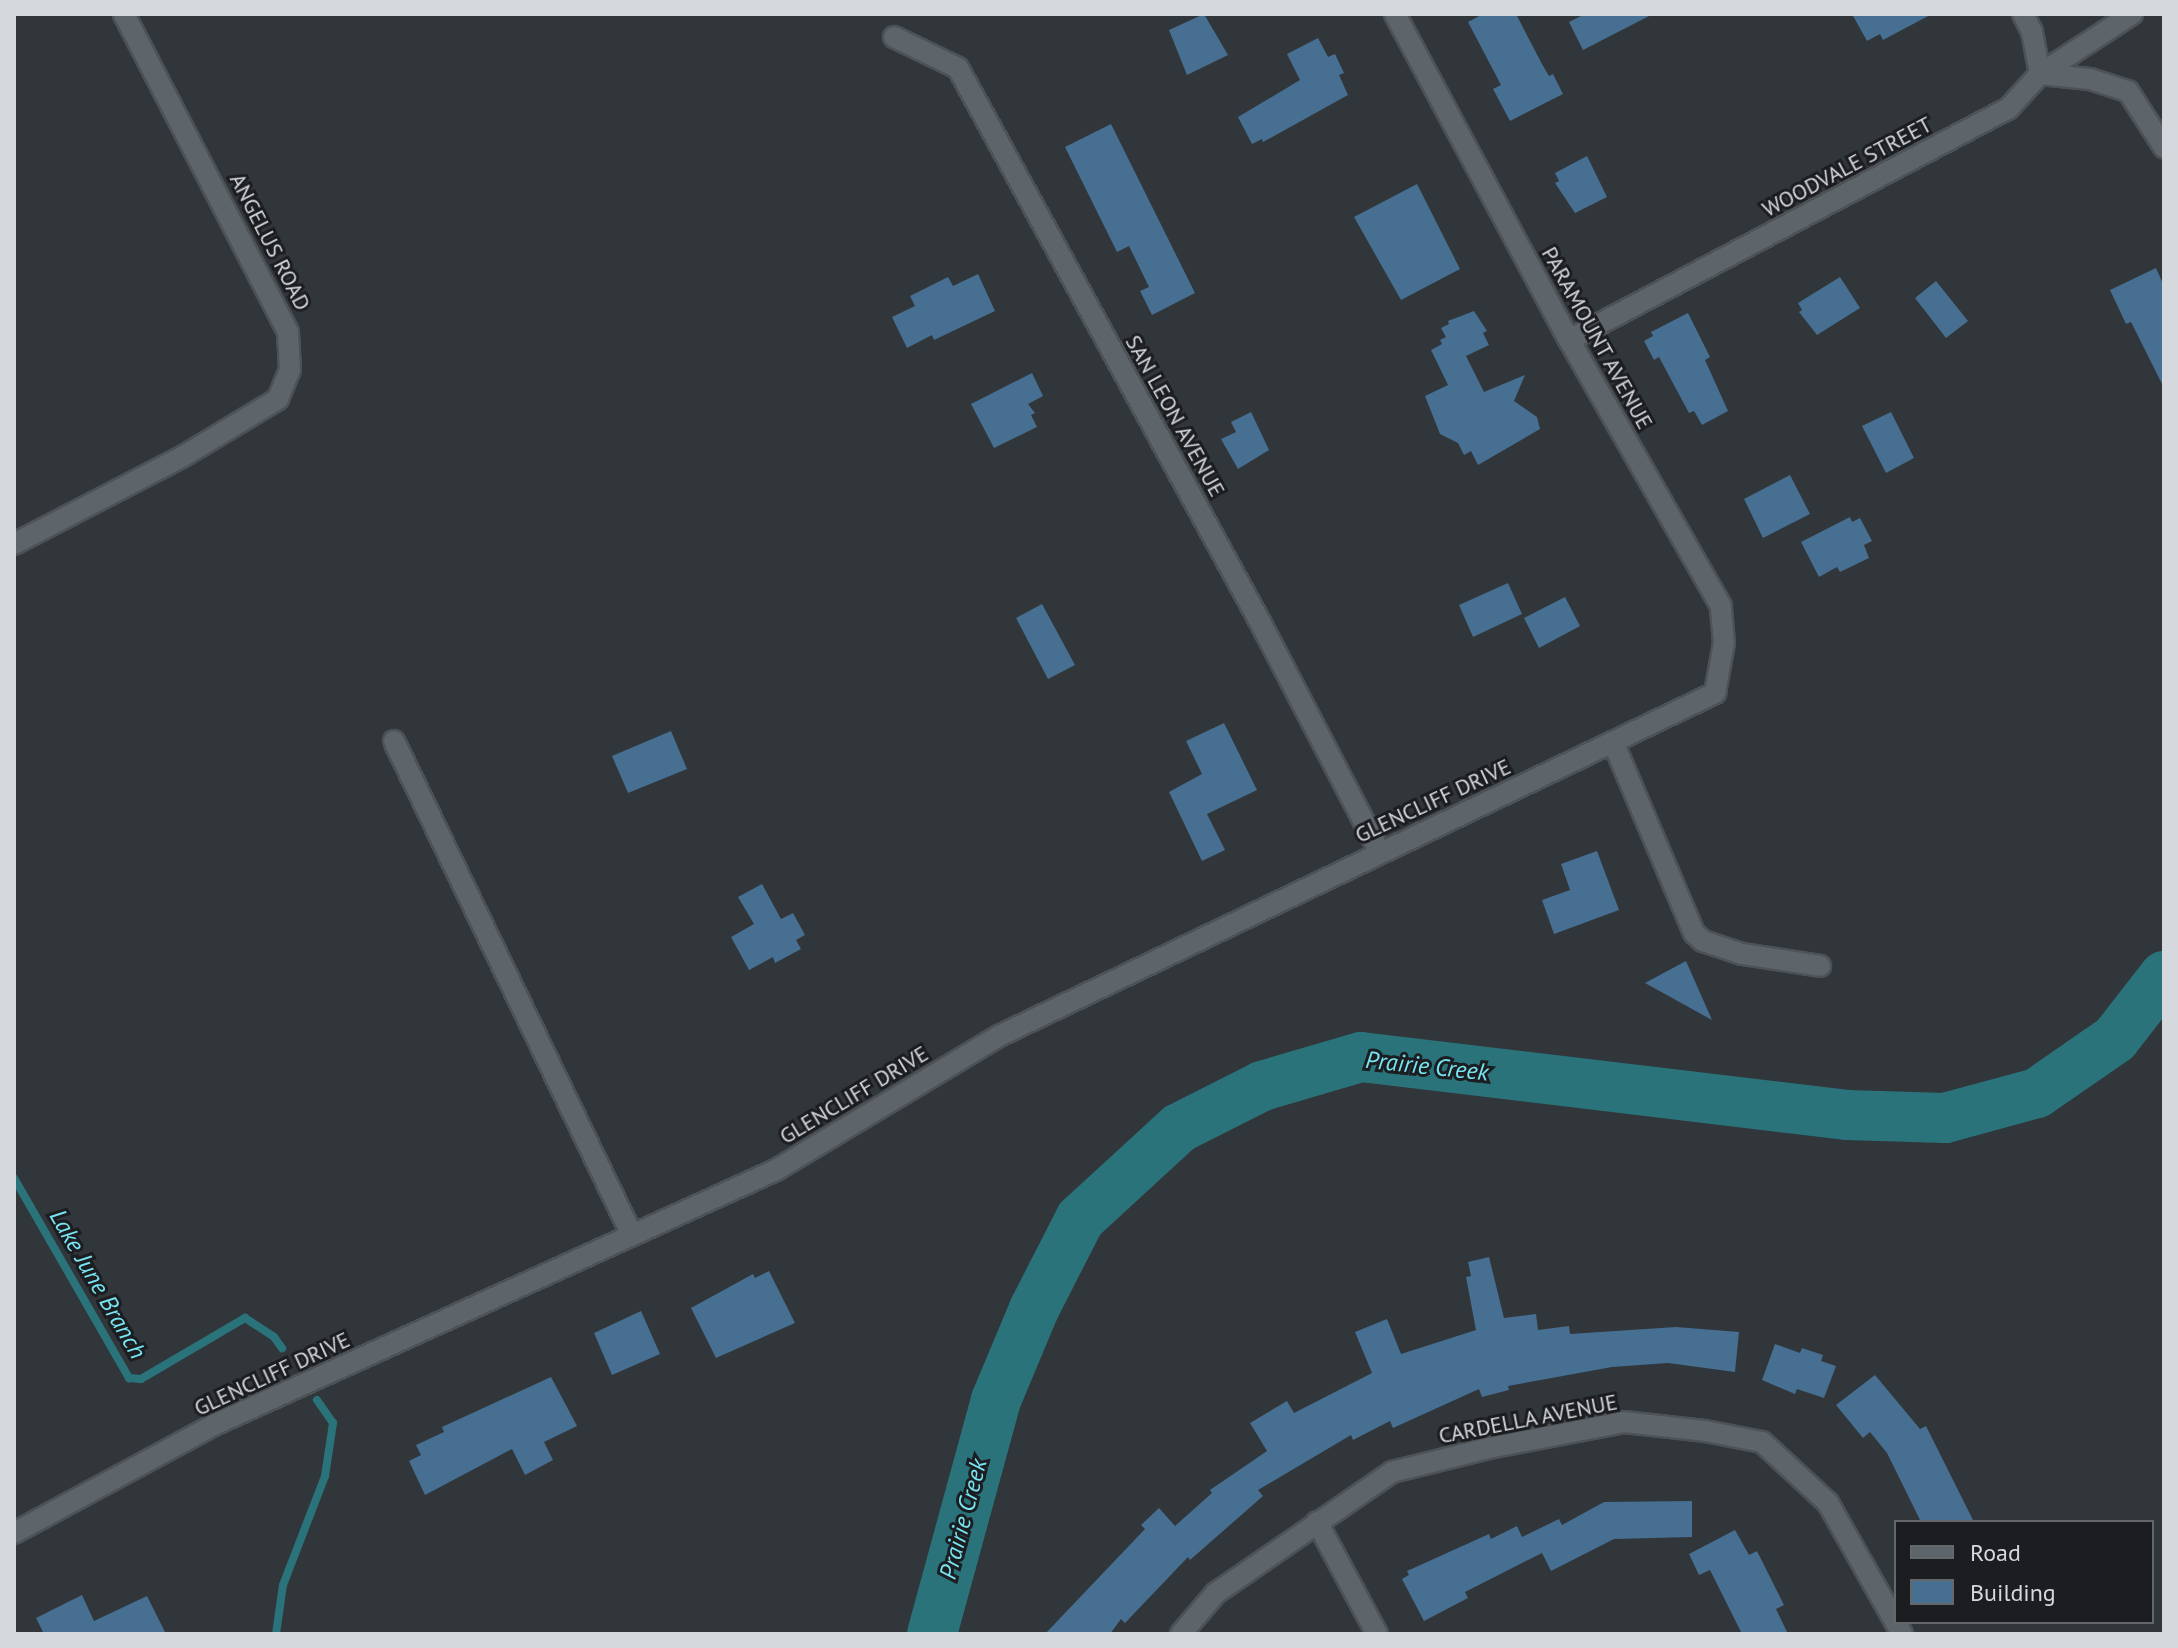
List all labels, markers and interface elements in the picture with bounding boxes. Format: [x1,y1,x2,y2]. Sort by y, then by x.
street label: WOODVALE STREET [1758,111,1936,223]
street label: ANGELUS ROAD [224,169,316,315]
street label: PARAMOUNT AVENUE [1536,242,1658,434]
street label: SAN LEON AVENUE [1120,330,1230,502]
street label: GLENCLIFF DRIVE [1351,753,1515,849]
street label: GLENCLIFF DRIVE [775,1040,933,1150]
water label: Prairie Creek [1364,1045,1490,1087]
water label: Lake June Branch [44,1204,152,1364]
street label: GLENCLIFF DRIVE [190,1326,354,1422]
street label: CARDELLA AVENUE [1436,1389,1620,1449]
water label: Prairie Creek [933,1456,993,1582]
legend [1894,1520,2154,1624]
text: Road [1970,1537,2021,1568]
text: Building [1970,1577,2056,1608]

